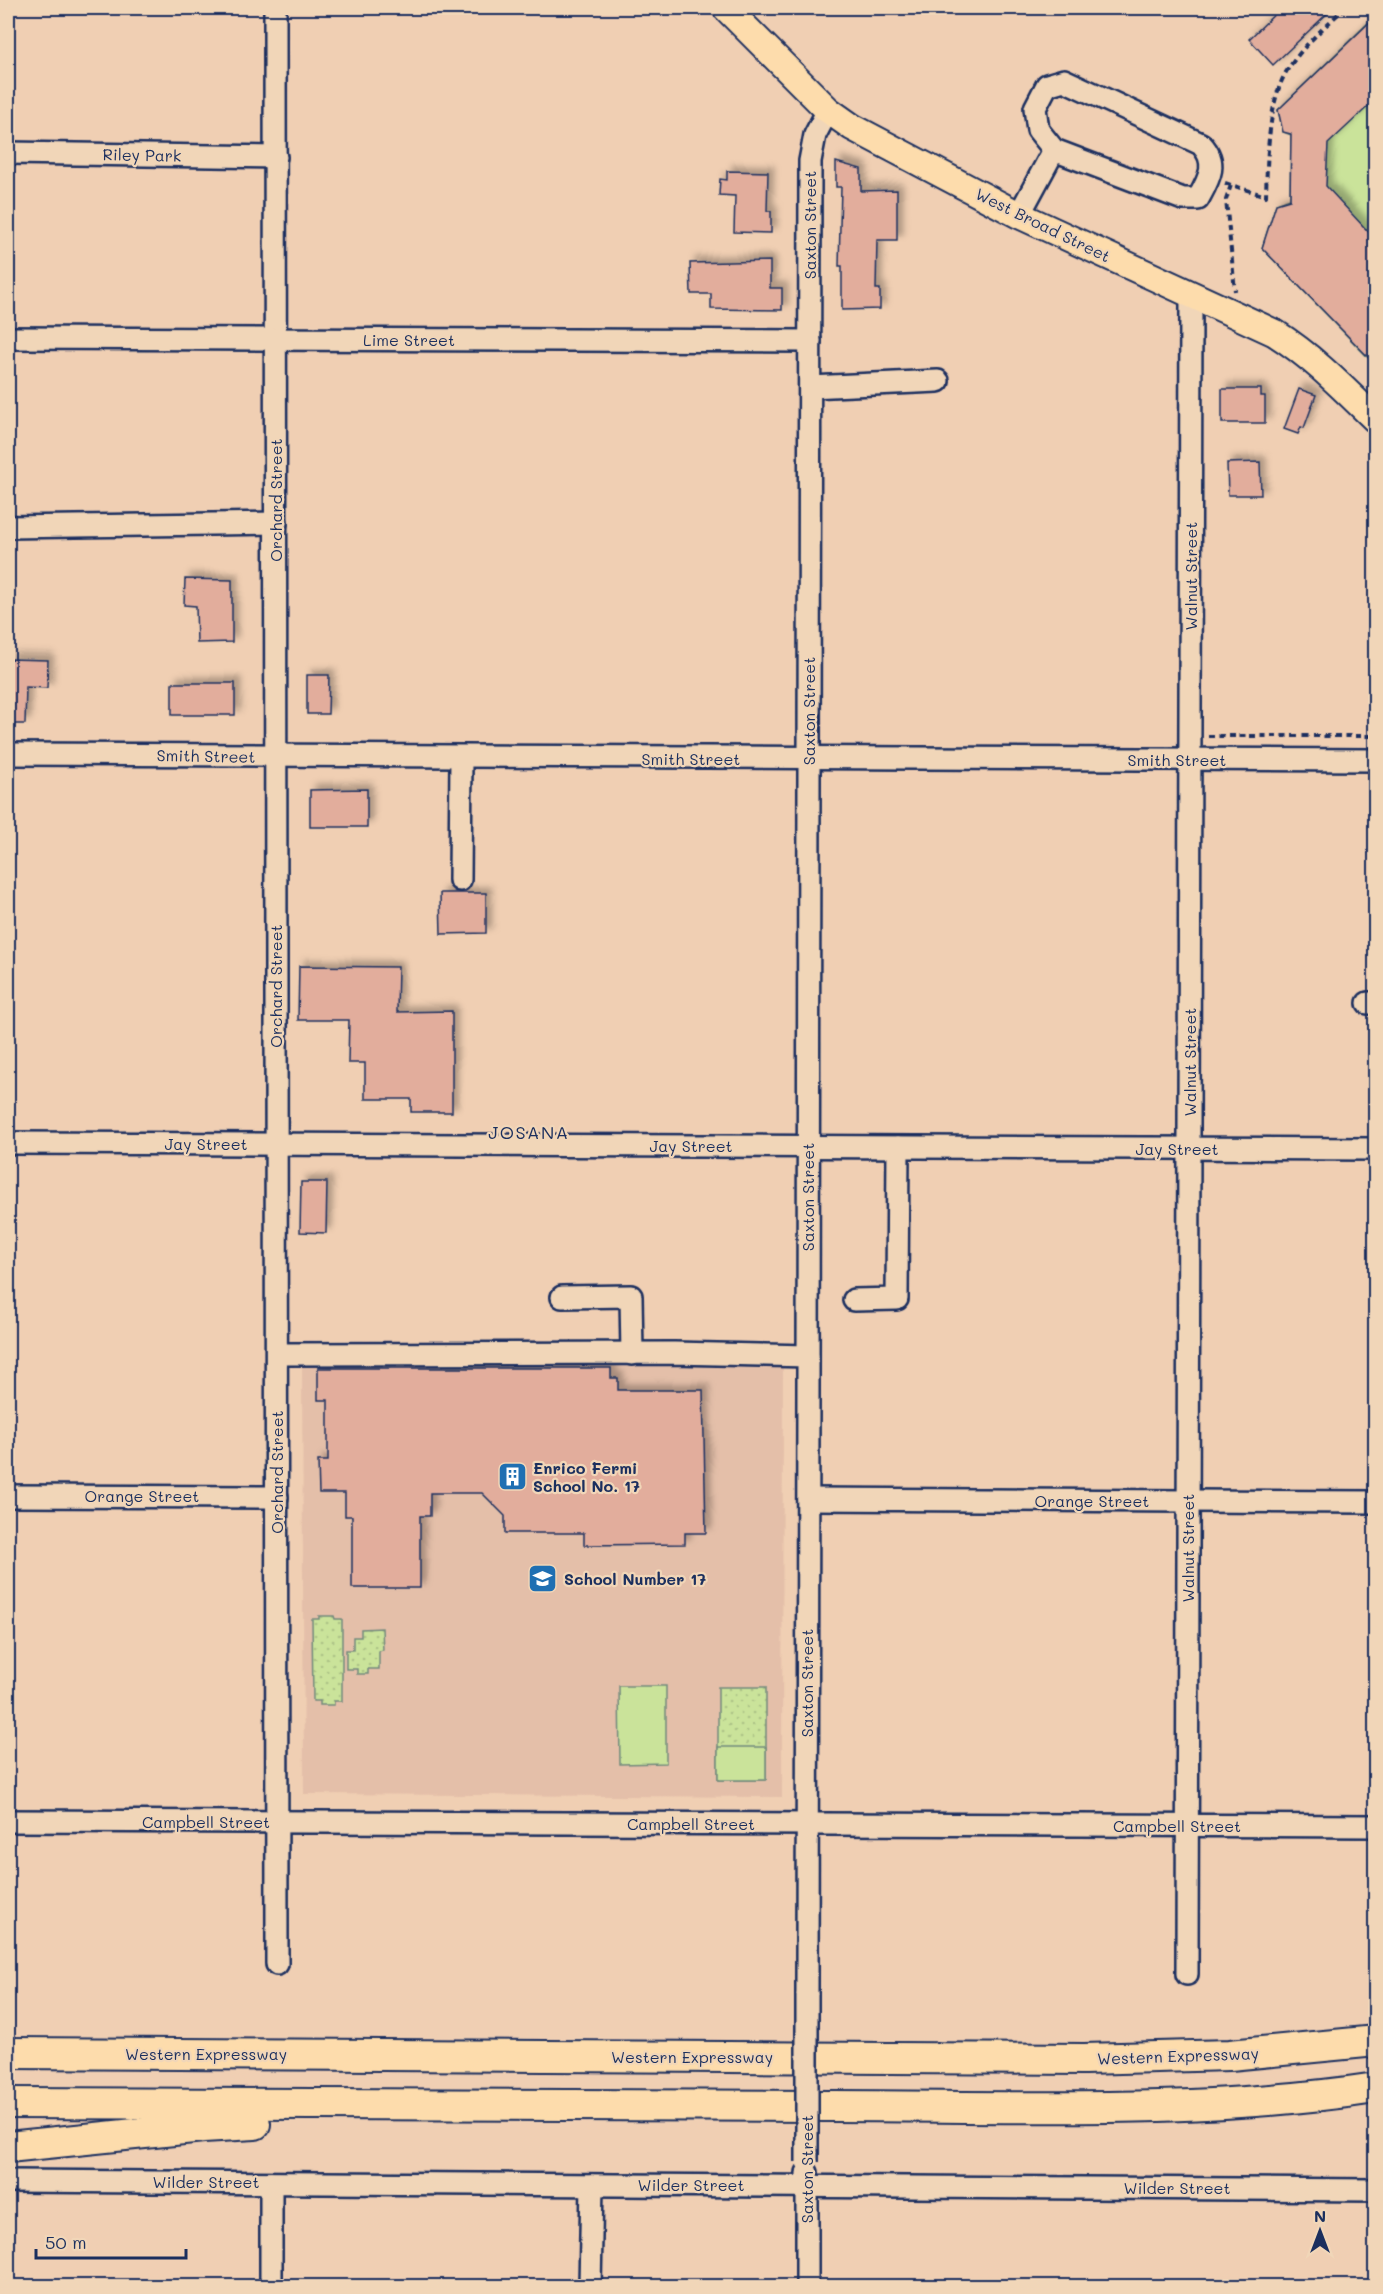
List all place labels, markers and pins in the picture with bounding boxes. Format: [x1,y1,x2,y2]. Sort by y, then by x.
place label: Enrico Fermi School No. 17 [533,1457,640,1496]
building icon: Enrico Fermi School No. 17 [496,1461,528,1493]
school or university icon: School Number 17 [527,1563,559,1595]
place label: School Number 17 [564,1568,706,1589]

